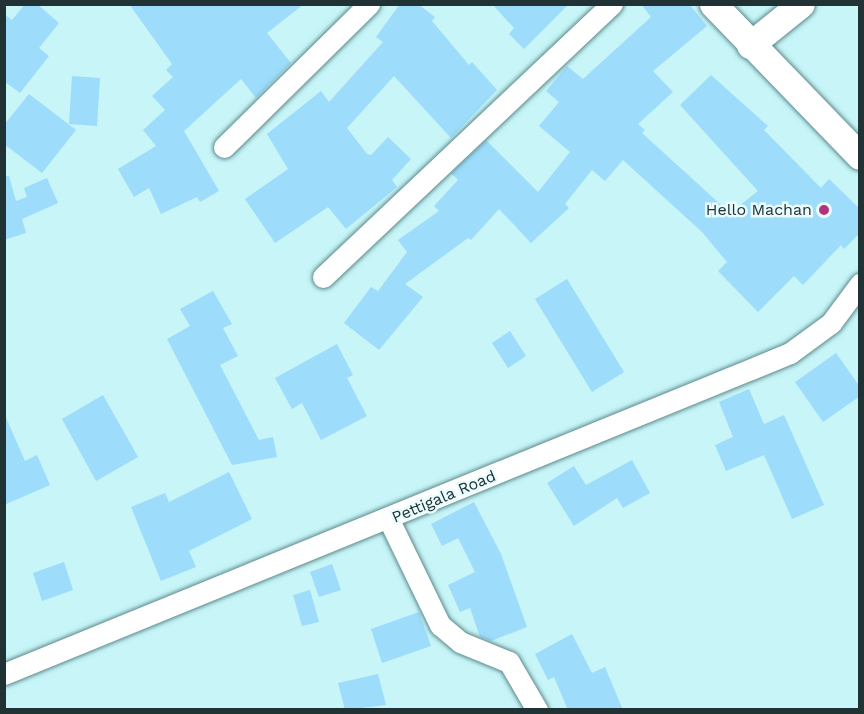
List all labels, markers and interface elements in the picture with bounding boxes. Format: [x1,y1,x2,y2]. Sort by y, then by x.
place label: Hello Machan [706,200,812,220]
marker: Hello Machan [817,203,831,217]
street label: Pettigala Road [389,466,499,528]

